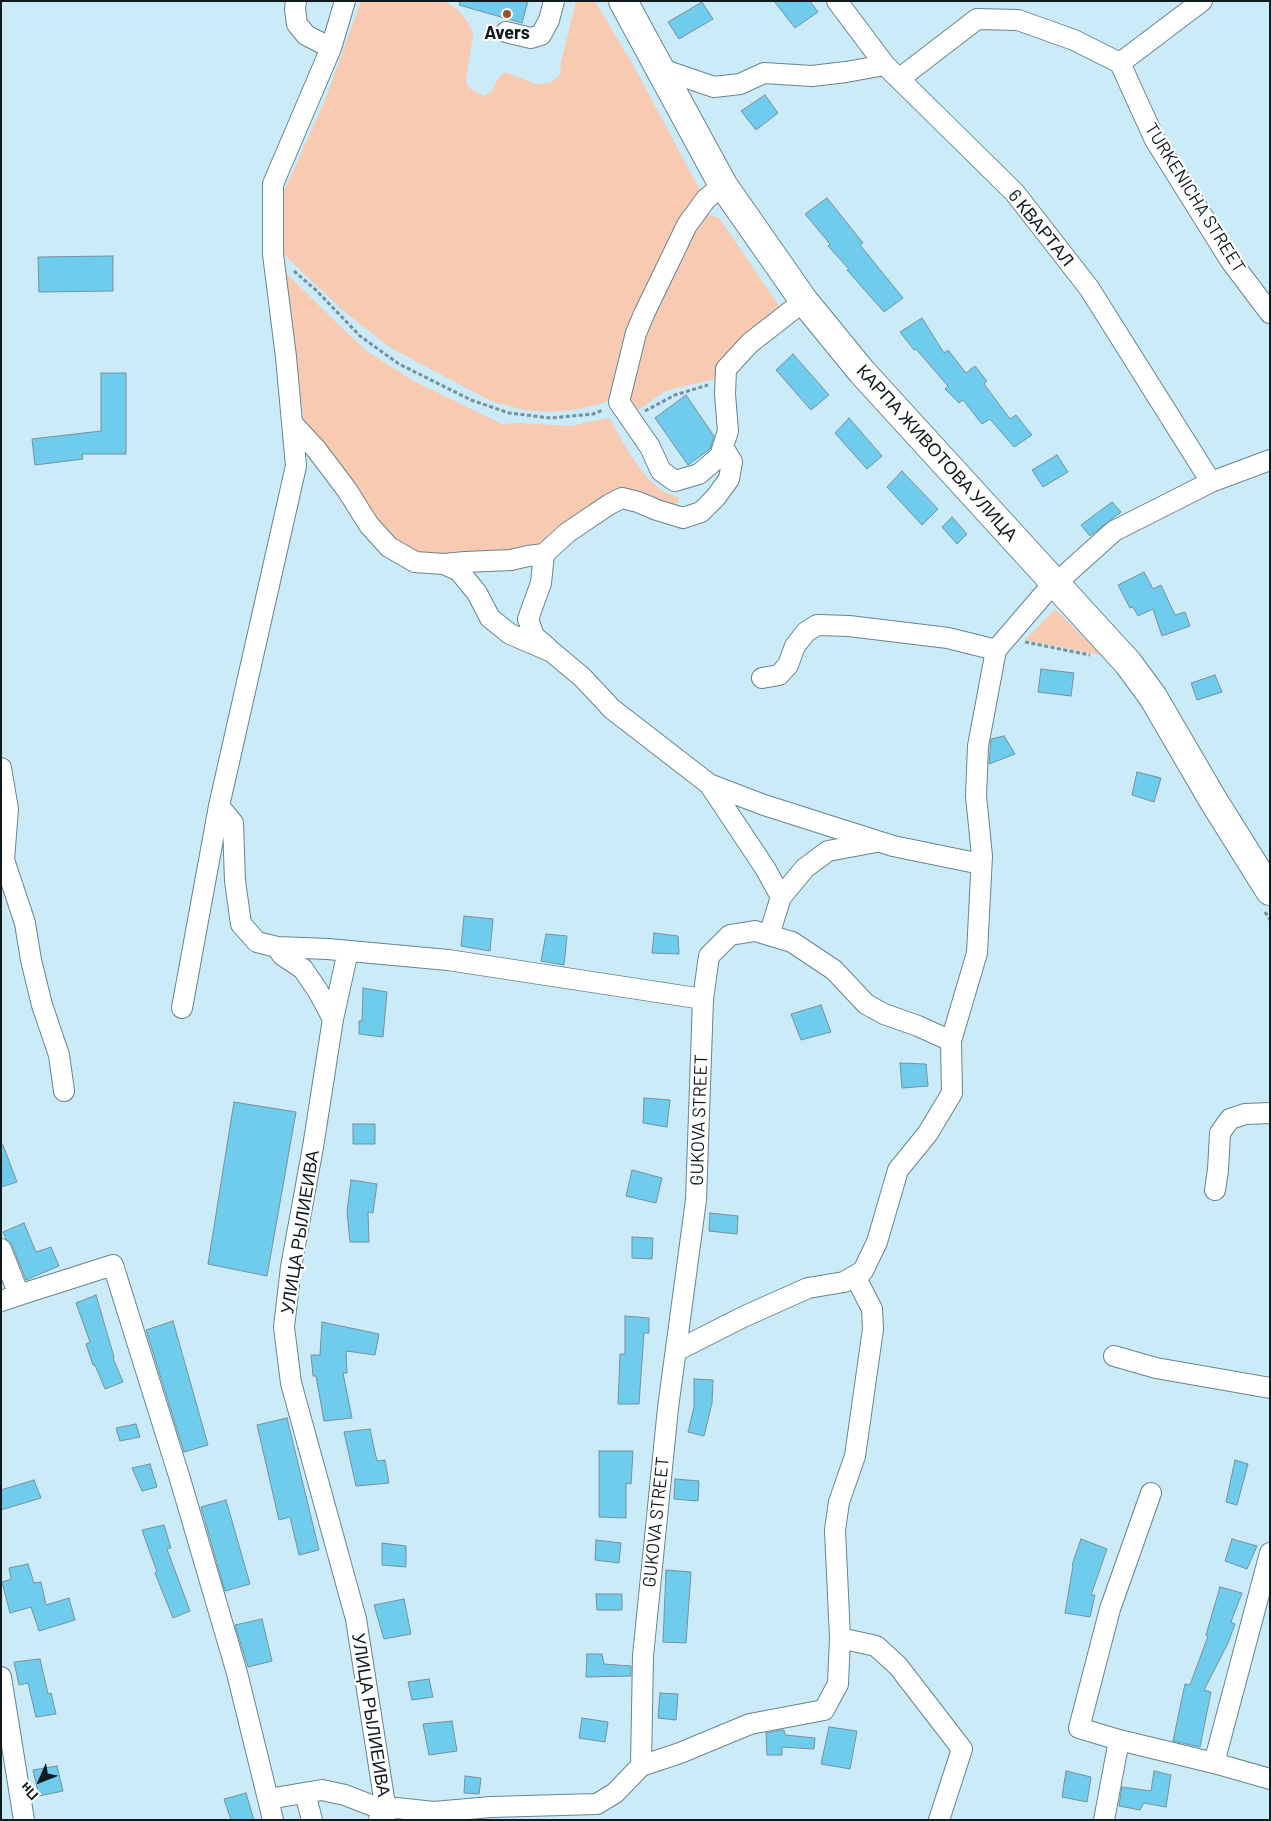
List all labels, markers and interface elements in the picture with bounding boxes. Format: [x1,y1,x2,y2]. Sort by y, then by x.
marker: Avers [501,8,513,20]
place label: Avers [484,22,530,44]
street label: TURKENICHA STREET [1140,119,1250,277]
street label: 6 КВАРТАЛ [1003,185,1079,271]
street label: КАРПА ЖИВОТОВА УЛИЦА [852,360,1022,546]
street label: GUKOVA STREET [686,1054,712,1186]
street label: УЛИЦА РЫЛИЕИВА [276,1149,324,1315]
street label: GUKOVA STREET [638,1456,674,1588]
street label: УЛИЦА РЫЛИЕИВА [347,1632,395,1798]
north arrow [15,1756,65,1806]
text: Пн [16,1779,41,1804]

